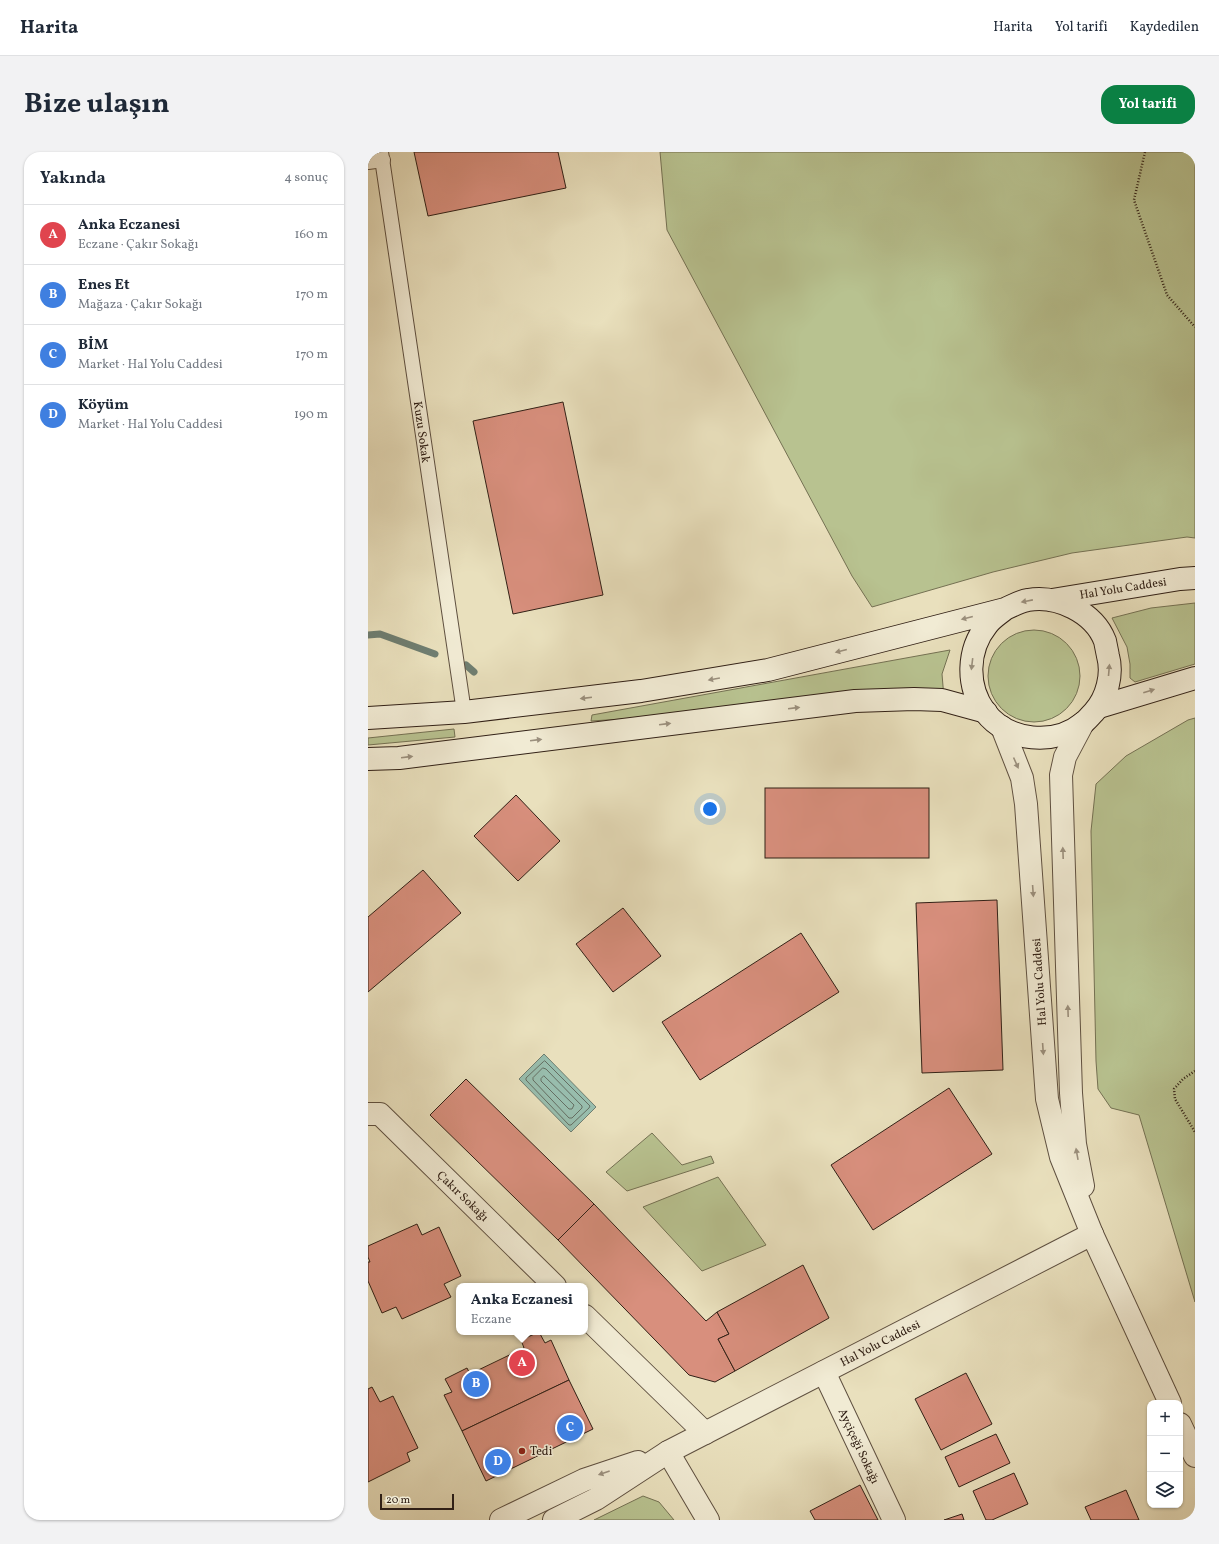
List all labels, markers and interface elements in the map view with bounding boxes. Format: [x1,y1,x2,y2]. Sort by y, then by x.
text: Harita [20,15,78,41]
text: Harita [993,18,1033,37]
text: Yol tarifi [1055,18,1108,37]
text: Kaydedilen [1130,18,1199,37]
text: Bize ulaşın [24,85,170,124]
button: Yol tarifi [1101,85,1195,124]
text: Yakında [40,167,106,190]
text: 4 sonuç [284,169,328,187]
text: Anka Eczanesi [78,215,180,236]
text: A [48,226,58,244]
text: 160 m [294,226,328,244]
text: Eczane · Çakır Sokağı [78,236,198,254]
text: Enes Et [78,275,130,296]
text: B [49,286,57,304]
text: 170 m [295,286,328,304]
text: Mağaza · Çakır Sokağı [78,296,203,314]
text: BİM [78,335,108,356]
text: C [49,346,57,364]
text: 170 m [295,346,328,364]
text: Market · Hal Yolu Caddesi [78,356,223,374]
text: Köyüm [78,395,129,416]
street label: Kuzu Sokak [409,400,433,464]
text: D [48,406,58,424]
text: 190 m [294,406,328,424]
text: Market · Hal Yolu Caddesi [78,416,223,434]
street label: Hal Yolu Caddesi [1078,574,1168,604]
one-way arrow [1021,599,1034,605]
one-way arrow [961,616,973,622]
one-way arrow [835,648,847,654]
one-way arrow [969,658,975,670]
one-way arrow [1106,664,1113,676]
one-way arrow [708,676,720,682]
one-way arrow [1144,688,1156,694]
one-way arrow [580,695,592,701]
one-way arrow [788,705,800,711]
one-way arrow [659,721,671,727]
one-way arrow [530,737,542,744]
one-way arrow [401,753,413,760]
one-way arrow [1013,758,1019,770]
your location [700,799,720,819]
one-way arrow [1060,847,1067,859]
one-way arrow [1029,885,1036,897]
street label: Hal Yolu Caddesi [1029,937,1051,1026]
one-way arrow [1065,1005,1072,1017]
one-way arrow [1040,1043,1047,1055]
one-way arrow [1074,1148,1080,1161]
street label: Çakır Sokağı [433,1168,492,1226]
popup [456,1283,588,1335]
text: Anka Eczanesi [471,1290,573,1311]
text: Eczane [471,1311,511,1329]
street label: Hal Yolu Caddesi [838,1317,924,1371]
pin: A [509,1348,535,1378]
pin: B [463,1369,489,1399]
map controls [1147,1400,1183,1508]
button: + [1147,1400,1183,1436]
street label: Ayçiçeği Sokağı [834,1406,883,1487]
pin: C [557,1413,583,1443]
button: − [1147,1436,1183,1472]
place label: Tedi [530,1444,553,1460]
marker: Tedi [517,1446,527,1456]
pin: D [485,1447,511,1477]
one-way arrow [598,1471,610,1477]
button: layers [1147,1472,1183,1508]
scale bar [380,1492,454,1511]
text: 20 m [386,1493,410,1508]

